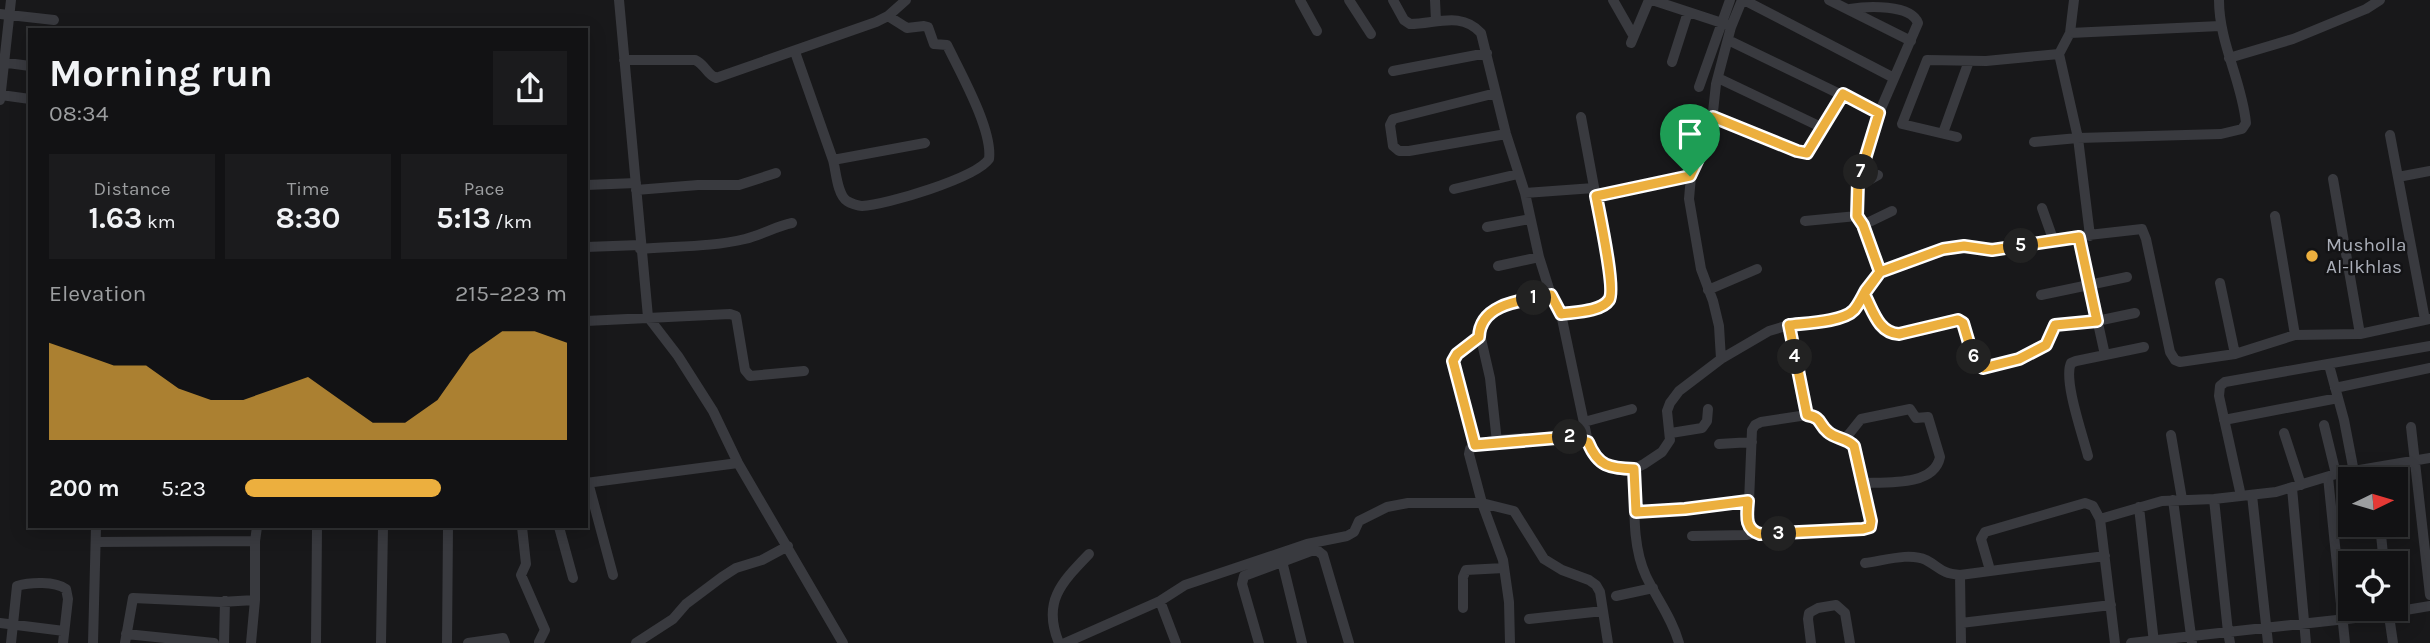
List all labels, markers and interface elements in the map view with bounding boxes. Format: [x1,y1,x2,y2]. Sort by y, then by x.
text: Morning run [49,51,273,96]
button: share [493,51,567,125]
text: 08:34 [49,100,109,127]
pin [1660,104,1720,176]
icon: arrive [1671,115,1709,153]
pin: 7 [1843,154,1878,190]
text: 7 [1856,160,1865,182]
text: Distance [94,178,170,200]
text: Time [287,178,329,200]
text: Pace [464,178,504,200]
text: 1.63 [88,200,143,236]
text: 8:30 [275,200,341,236]
text: 5:13 [436,200,491,236]
text: km [143,211,176,233]
text: /km [491,211,532,233]
pin: 5 [2004,229,2038,264]
text: 5 [2015,234,2026,256]
place label: Musholla Al-Ikhlas [2326,234,2407,278]
marker: Musholla Al-Ikhlas [2304,248,2320,264]
text: Elevation [49,280,146,307]
text: 215–223 m [455,280,567,307]
pin: 1 [1516,280,1552,316]
text: 1 [1530,286,1537,308]
pin: 4 [1778,340,1812,374]
pin: 6 [1956,340,1992,374]
text: 4 [1789,345,1800,367]
text: 6 [1968,345,1979,367]
pin: 2 [1552,420,1588,454]
text: 2 [1564,425,1575,447]
north arrow [2338,467,2408,537]
map controls [2338,467,2408,621]
text: 200 m [49,475,120,502]
text: 5:23 [161,475,206,502]
pin: 3 [1762,516,1796,552]
text: 3 [1773,522,1784,544]
button: locate [2338,551,2408,621]

